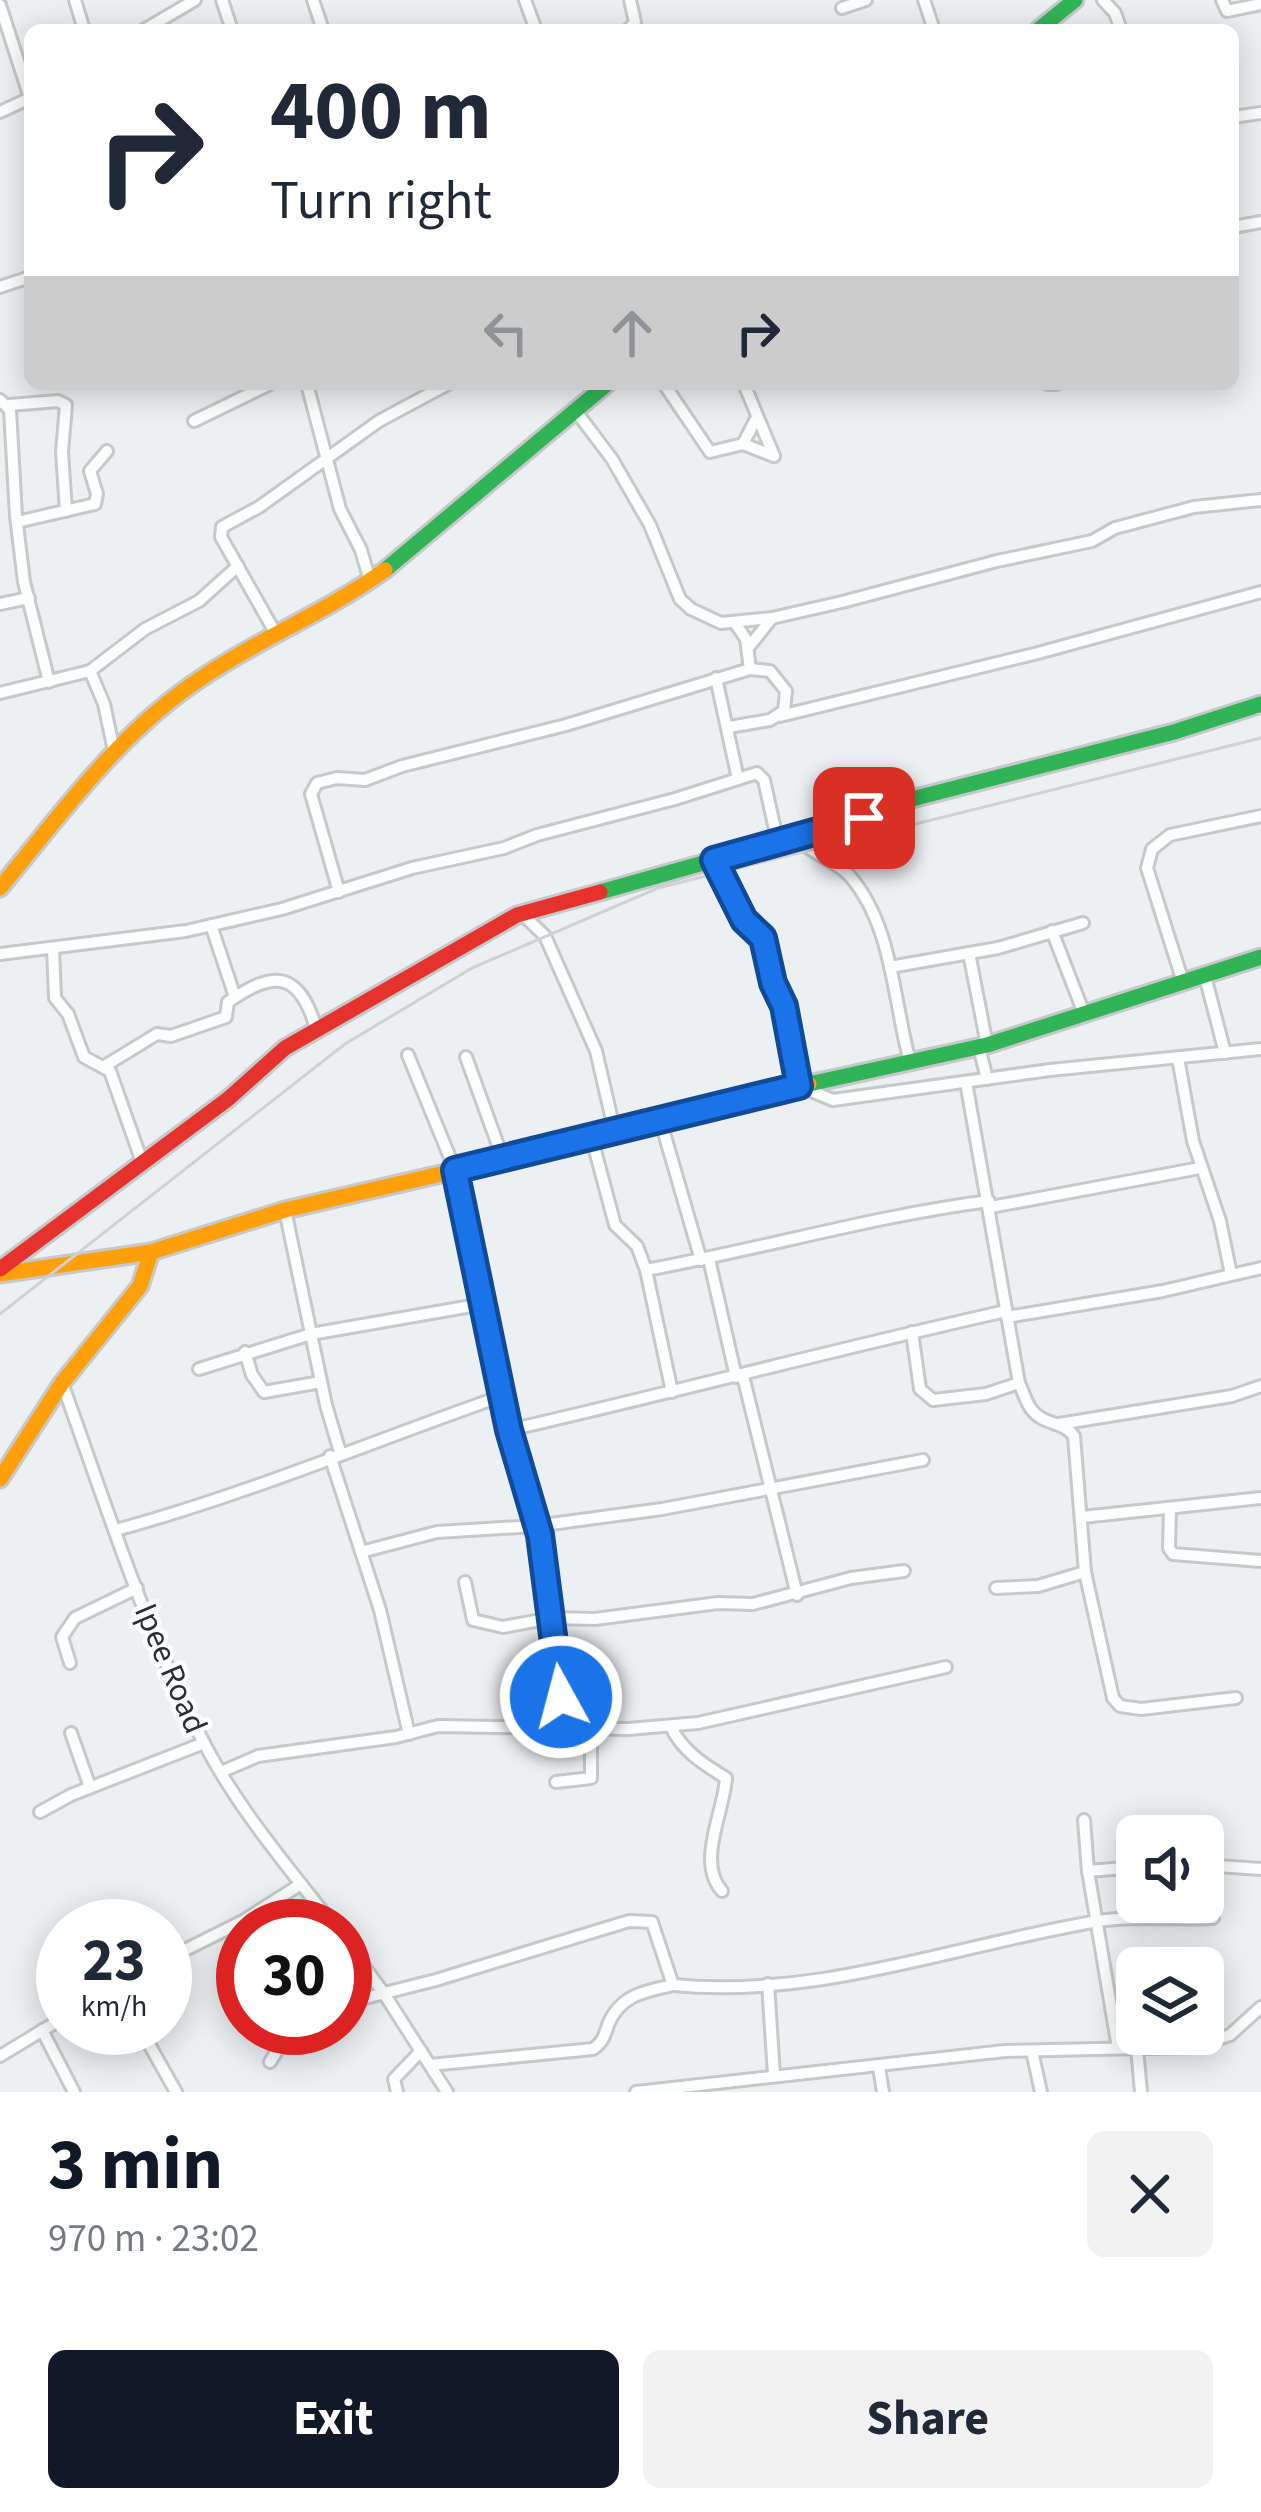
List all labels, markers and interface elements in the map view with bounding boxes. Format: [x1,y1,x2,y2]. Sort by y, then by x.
text: 400 m [270,52,492,172]
icon: right [72,72,228,228]
text: Turn right [270,163,492,240]
icon: left [473,300,539,366]
icon: ahead [599,300,665,366]
icon: right [725,300,791,366]
pin [813,767,915,869]
icon: arrive [831,785,897,851]
street label: Ipee Road [122,1596,219,1741]
position arrow [498,1634,624,1760]
map controls [1116,1815,1224,2055]
button: sound [1116,1815,1224,1923]
speed limit sign: 30 [216,1899,372,2055]
text: 23 [82,1919,146,2004]
button: layers [1116,1947,1224,2055]
text: km/h [81,1985,147,2028]
text: 3 min [48,2114,223,2217]
button: close [1087,2131,1213,2257]
text: 970 m · 23:02 [48,2211,259,2267]
button: Exit [48,2350,619,2488]
button: Share [643,2350,1213,2488]

